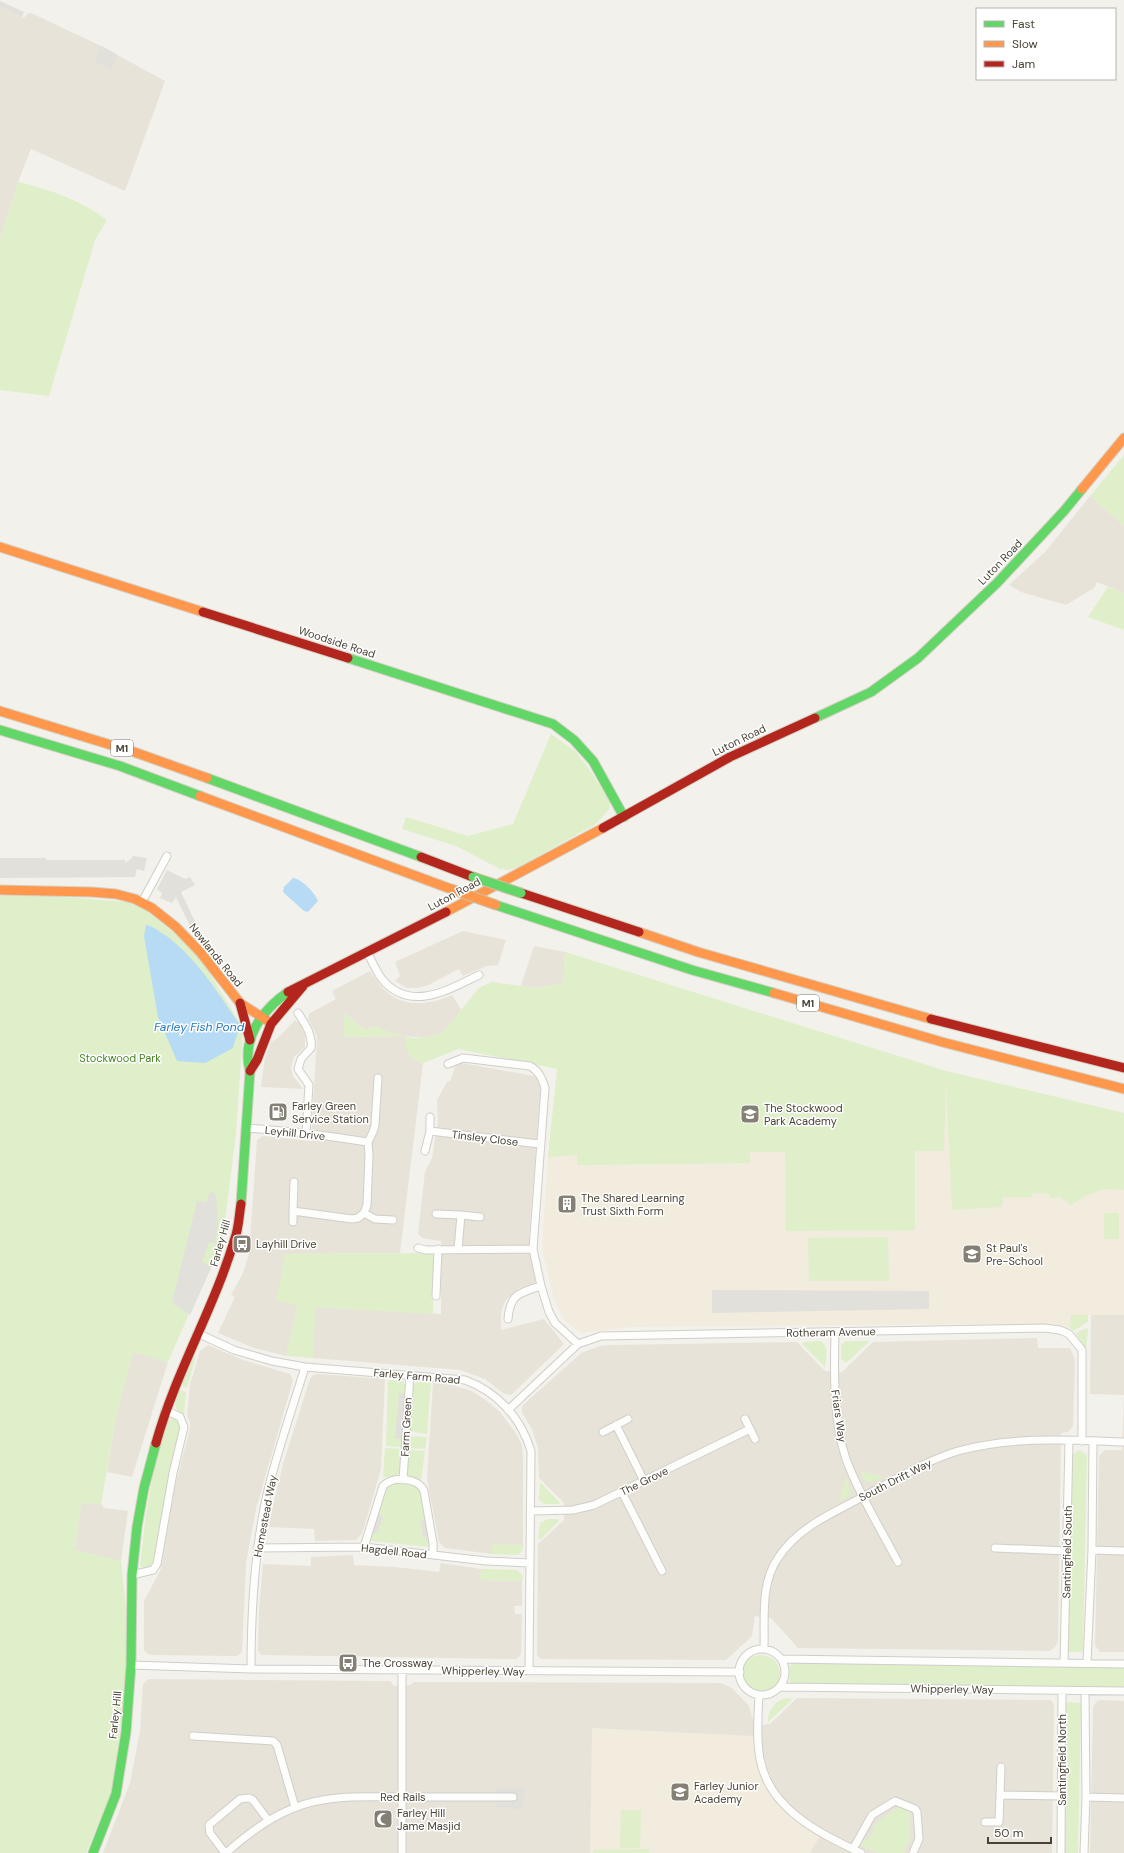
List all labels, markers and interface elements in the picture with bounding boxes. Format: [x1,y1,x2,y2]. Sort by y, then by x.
legend [976,8,1116,80]
text: Fast [1012,16,1035,32]
text: Slow [1012,36,1038,52]
text: Jam [1012,56,1035,72]
street label: Luton Road [975,536,1025,588]
street label: Woodside Road [297,623,377,661]
street label: Luton Road [710,721,768,759]
road number: M1 [111,740,133,756]
street label: Luton Road [425,874,483,914]
street label: Newlands Road [186,920,246,990]
road number: M1 [797,995,819,1011]
water label: Farley Fish Pond [154,1019,245,1035]
park label: Stockwood Park [79,1051,161,1065]
place label: Farley Green Service Station [292,1099,369,1126]
fuel station icon: Farley Green Service Station [267,1101,289,1123]
place label: The Stockwood Park Academy [764,1101,843,1128]
school or university icon: The Stockwood Park Academy [739,1103,761,1125]
street label: Leyhill Drive [264,1123,326,1143]
street label: Tinsley Close [451,1127,519,1149]
place label: The Shared Learning Trust Sixth Form [581,1191,685,1218]
building icon: The Shared Learning Trust Sixth Form [556,1193,578,1215]
street label: Farley Hill [207,1218,233,1268]
bus stop icon: Layhill Drive [231,1233,253,1255]
place label: Layhill Drive [256,1237,317,1251]
place label: St Paul's Pre-School [986,1241,1043,1268]
school or university icon: St Paul's Pre-School [961,1243,983,1265]
street label: Rotheram Avenue [786,1324,876,1340]
street label: Farley Farm Road [373,1365,461,1387]
street label: Friars Way [828,1389,850,1443]
street label: Farm Green [397,1397,415,1457]
street label: South Drift Way [856,1456,934,1504]
street label: The Grove [618,1463,670,1499]
street label: Homestead Way [250,1474,280,1558]
street label: Santingfield South [1059,1506,1075,1598]
street label: Hagdell Road [360,1541,428,1561]
bus stop icon: The Crossway [337,1652,359,1674]
place label: The Crossway [362,1656,433,1670]
street label: Whipperley Way [441,1663,525,1679]
street label: Whipperley Way [910,1681,994,1697]
street label: Farley Hill [106,1690,124,1740]
street label: Santingfield North [1055,1714,1069,1806]
place label: Farley Junior Academy [694,1779,758,1806]
school or university icon: Farley Junior Academy [669,1781,691,1803]
street label: Red Rails [380,1790,426,1804]
place label: Farley Hill Jame Masjid [397,1806,461,1833]
mosque icon: Farley Hill Jame Masjid [372,1808,394,1830]
scale bar [988,1819,1051,1845]
text: 50 m [994,1825,1023,1841]

